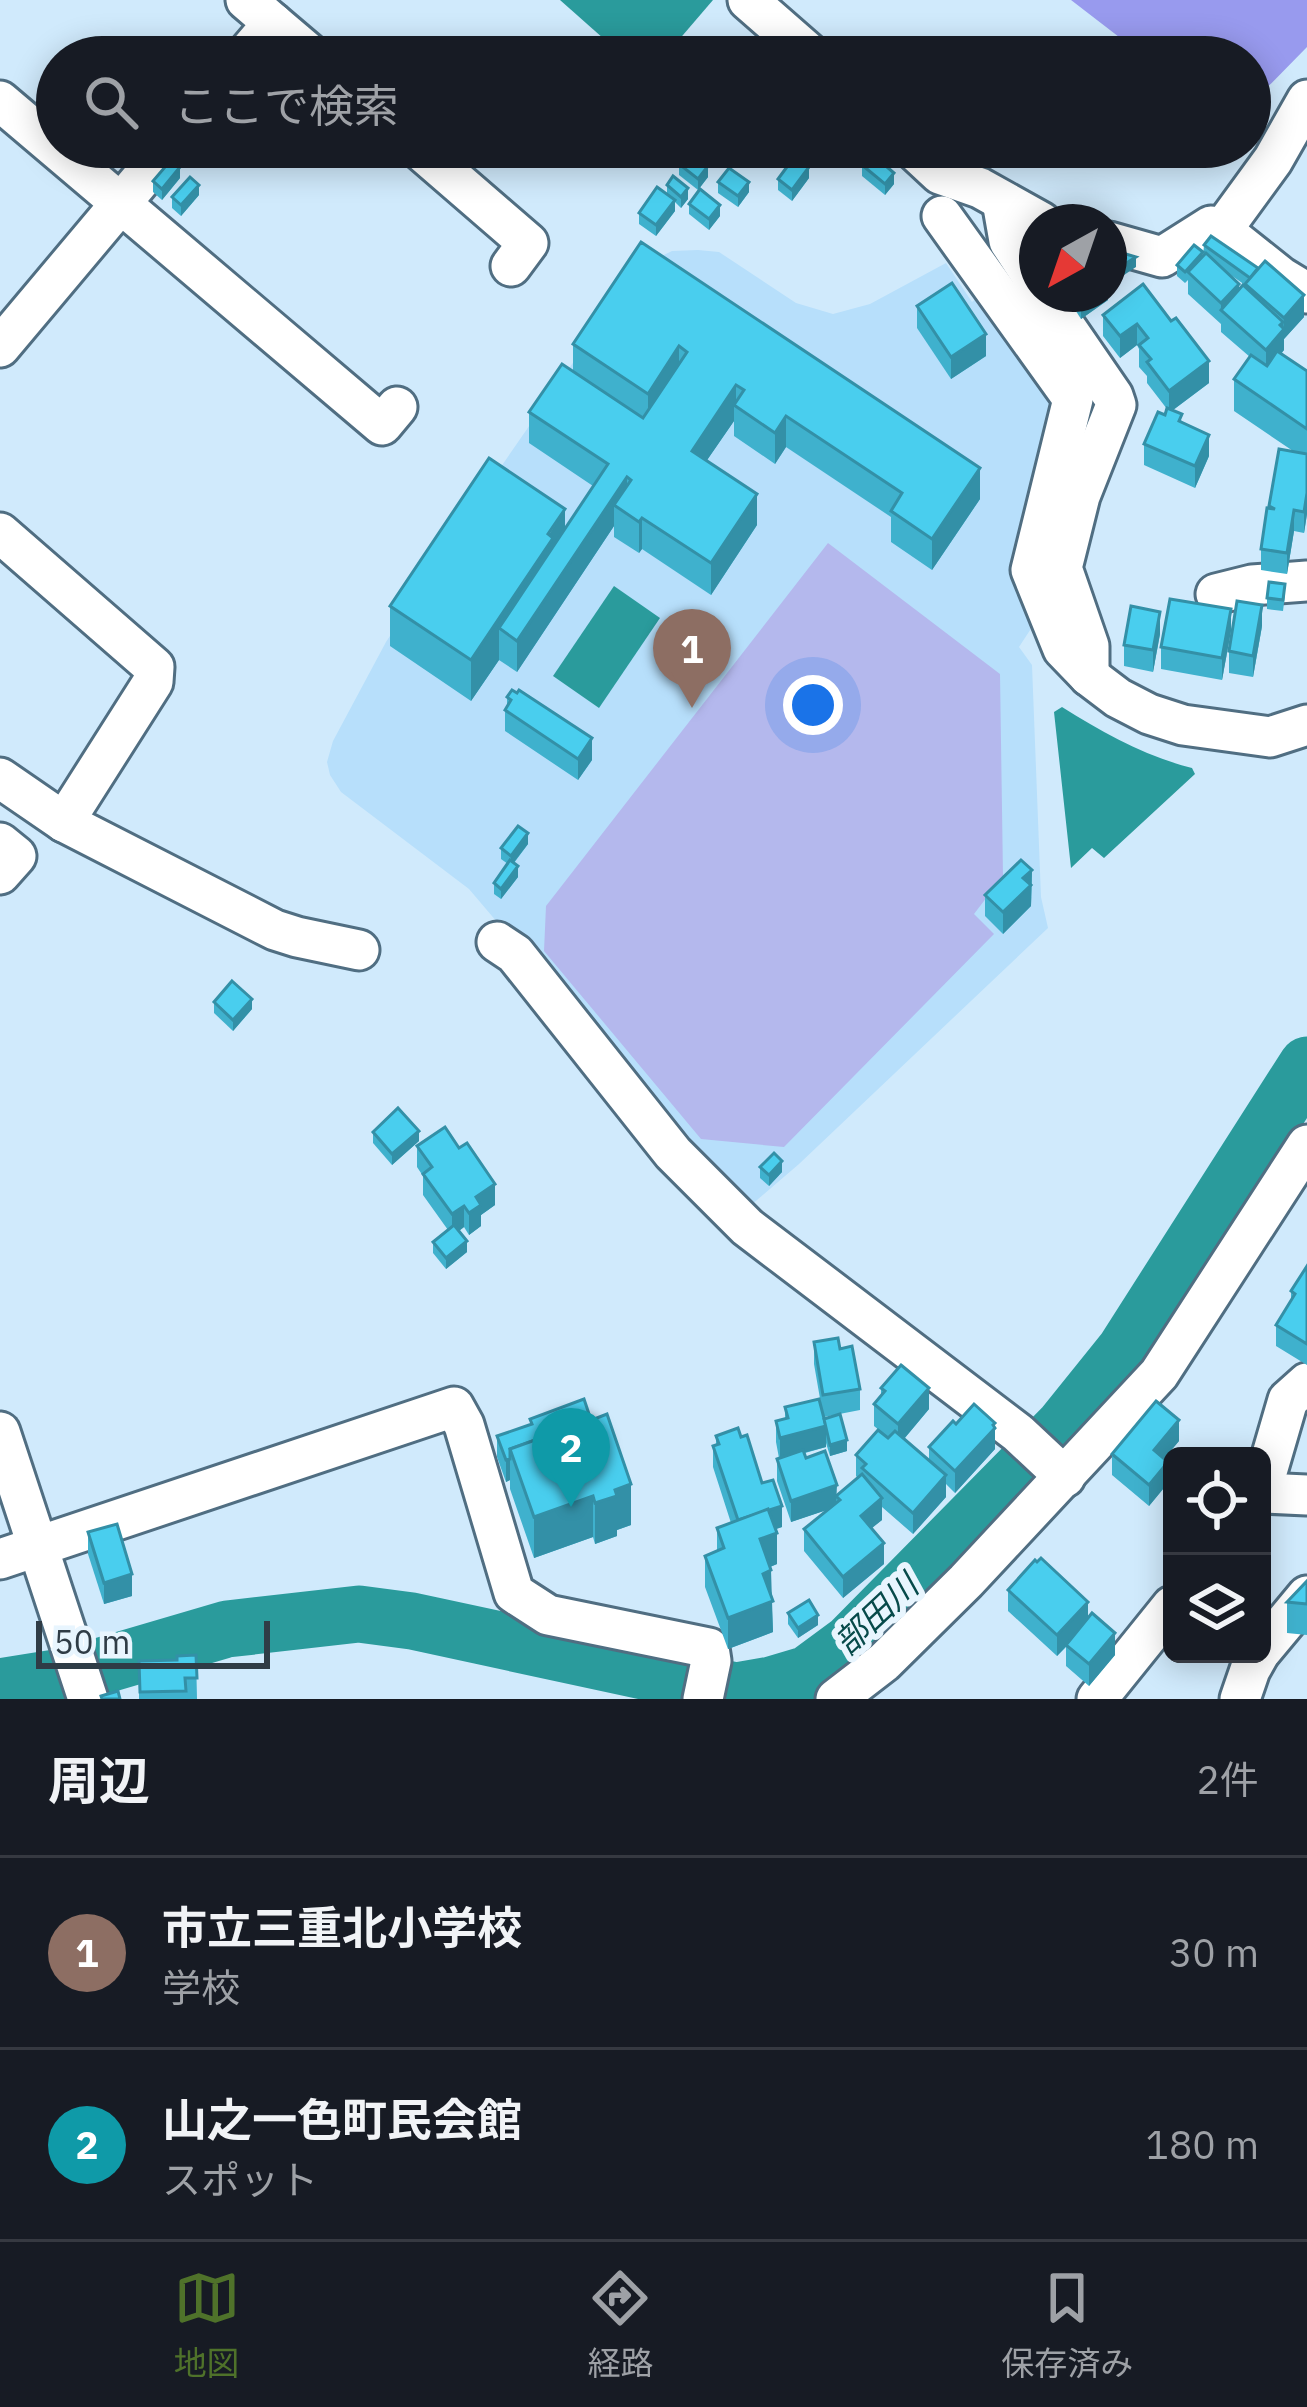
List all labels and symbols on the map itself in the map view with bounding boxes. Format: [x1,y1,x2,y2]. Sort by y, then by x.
north arrow [1019,204,1127,312]
pin: 1 [653,609,731,708]
your location [783,675,843,735]
pin: 2 [532,1408,610,1507]
water label: 部田川 [825,1562,929,1663]
scale bar [36,1615,270,1668]

